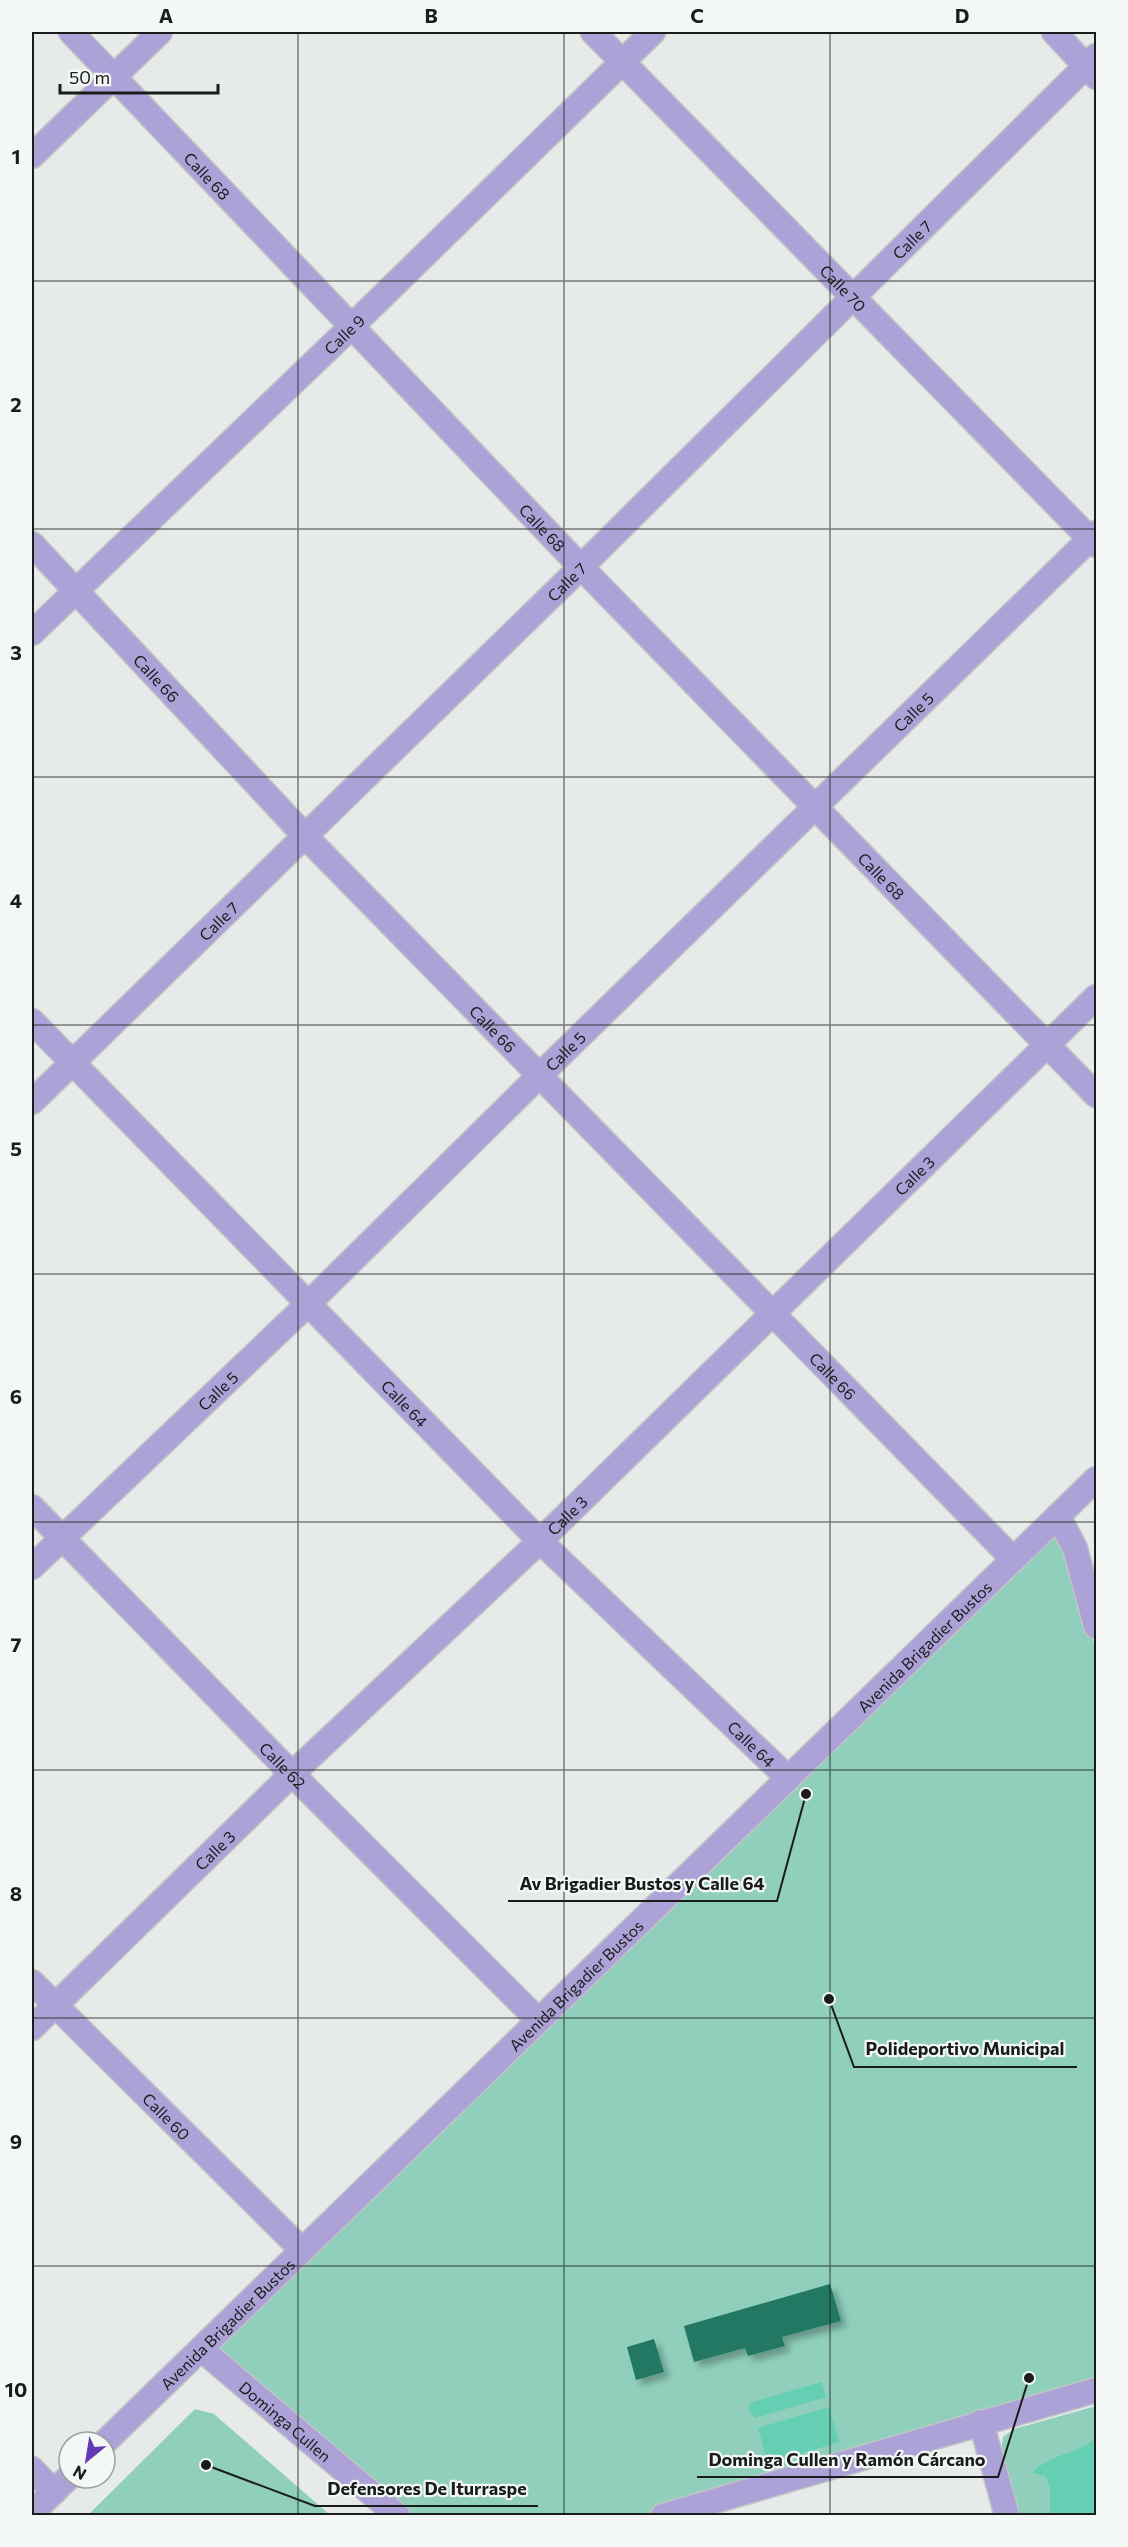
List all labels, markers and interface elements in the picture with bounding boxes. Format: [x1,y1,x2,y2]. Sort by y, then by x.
text: A [159,3,173,27]
text: B [424,3,438,27]
text: C [690,3,704,27]
text: D [955,3,969,27]
scale bar [60,57,218,95]
text: 50 m [69,66,110,88]
text: 1 [11,144,21,168]
street label: Calle 68 [181,148,235,203]
street label: Calle 7 [888,216,935,263]
street label: Calle 70 [817,260,871,315]
street label: Calle 9 [320,310,368,358]
text: 2 [10,392,22,416]
street label: Calle 68 [516,499,570,555]
street label: Calle 7 [543,558,590,605]
text: 3 [10,640,22,664]
street label: Calle 66 [130,650,184,706]
street label: Calle 5 [889,688,937,735]
street label: Calle 68 [855,848,909,903]
text: 4 [10,888,22,912]
street label: Calle 7 [195,897,242,944]
street label: Calle 66 [466,1001,521,1056]
street label: Calle 5 [541,1027,589,1074]
text: 5 [10,1136,22,1160]
street label: Calle 3 [890,1151,938,1199]
street label: Calle 66 [806,1348,861,1403]
street label: Calle 5 [193,1367,241,1414]
street label: Calle 64 [378,1375,433,1431]
text: 6 [10,1384,22,1408]
street label: Calle 3 [543,1491,590,1539]
street label: Avenida Brigadier Bustos [853,1577,995,1716]
text: 7 [11,1632,22,1656]
street label: Calle 64 [724,1716,780,1771]
street label: Calle 62 [256,1738,310,1792]
street label: Calle 3 [191,1826,238,1873]
callout: Av Brigadier Bustos y Calle 64 [508,1865,777,1901]
text: Av Brigadier Bustos y Calle 64 [519,1872,765,1894]
text: 8 [10,1881,22,1905]
street label: Avenida Brigadier Bustos [504,1915,646,2054]
callout: Polideportivo Municipal [854,2031,1077,2067]
text: Polideportivo Municipal [866,2037,1064,2059]
street label: Calle 60 [139,2088,195,2143]
text: 9 [10,2129,22,2153]
street label: Avenida Brigadier Bustos [156,2254,298,2393]
text: 10 [5,2377,27,2401]
street label: Dominga Cullen [236,2377,335,2465]
north arrow [57,2430,117,2490]
callout: Dominga Cullen y Ramón Cárcano [697,2441,998,2477]
text: Dominga Cullen y Ramón Cárcano [708,2448,986,2470]
text: N [69,2462,89,2485]
callout: Defensores De Iturraspe [315,2470,538,2506]
text: Defensores De Iturraspe [327,2477,527,2499]

